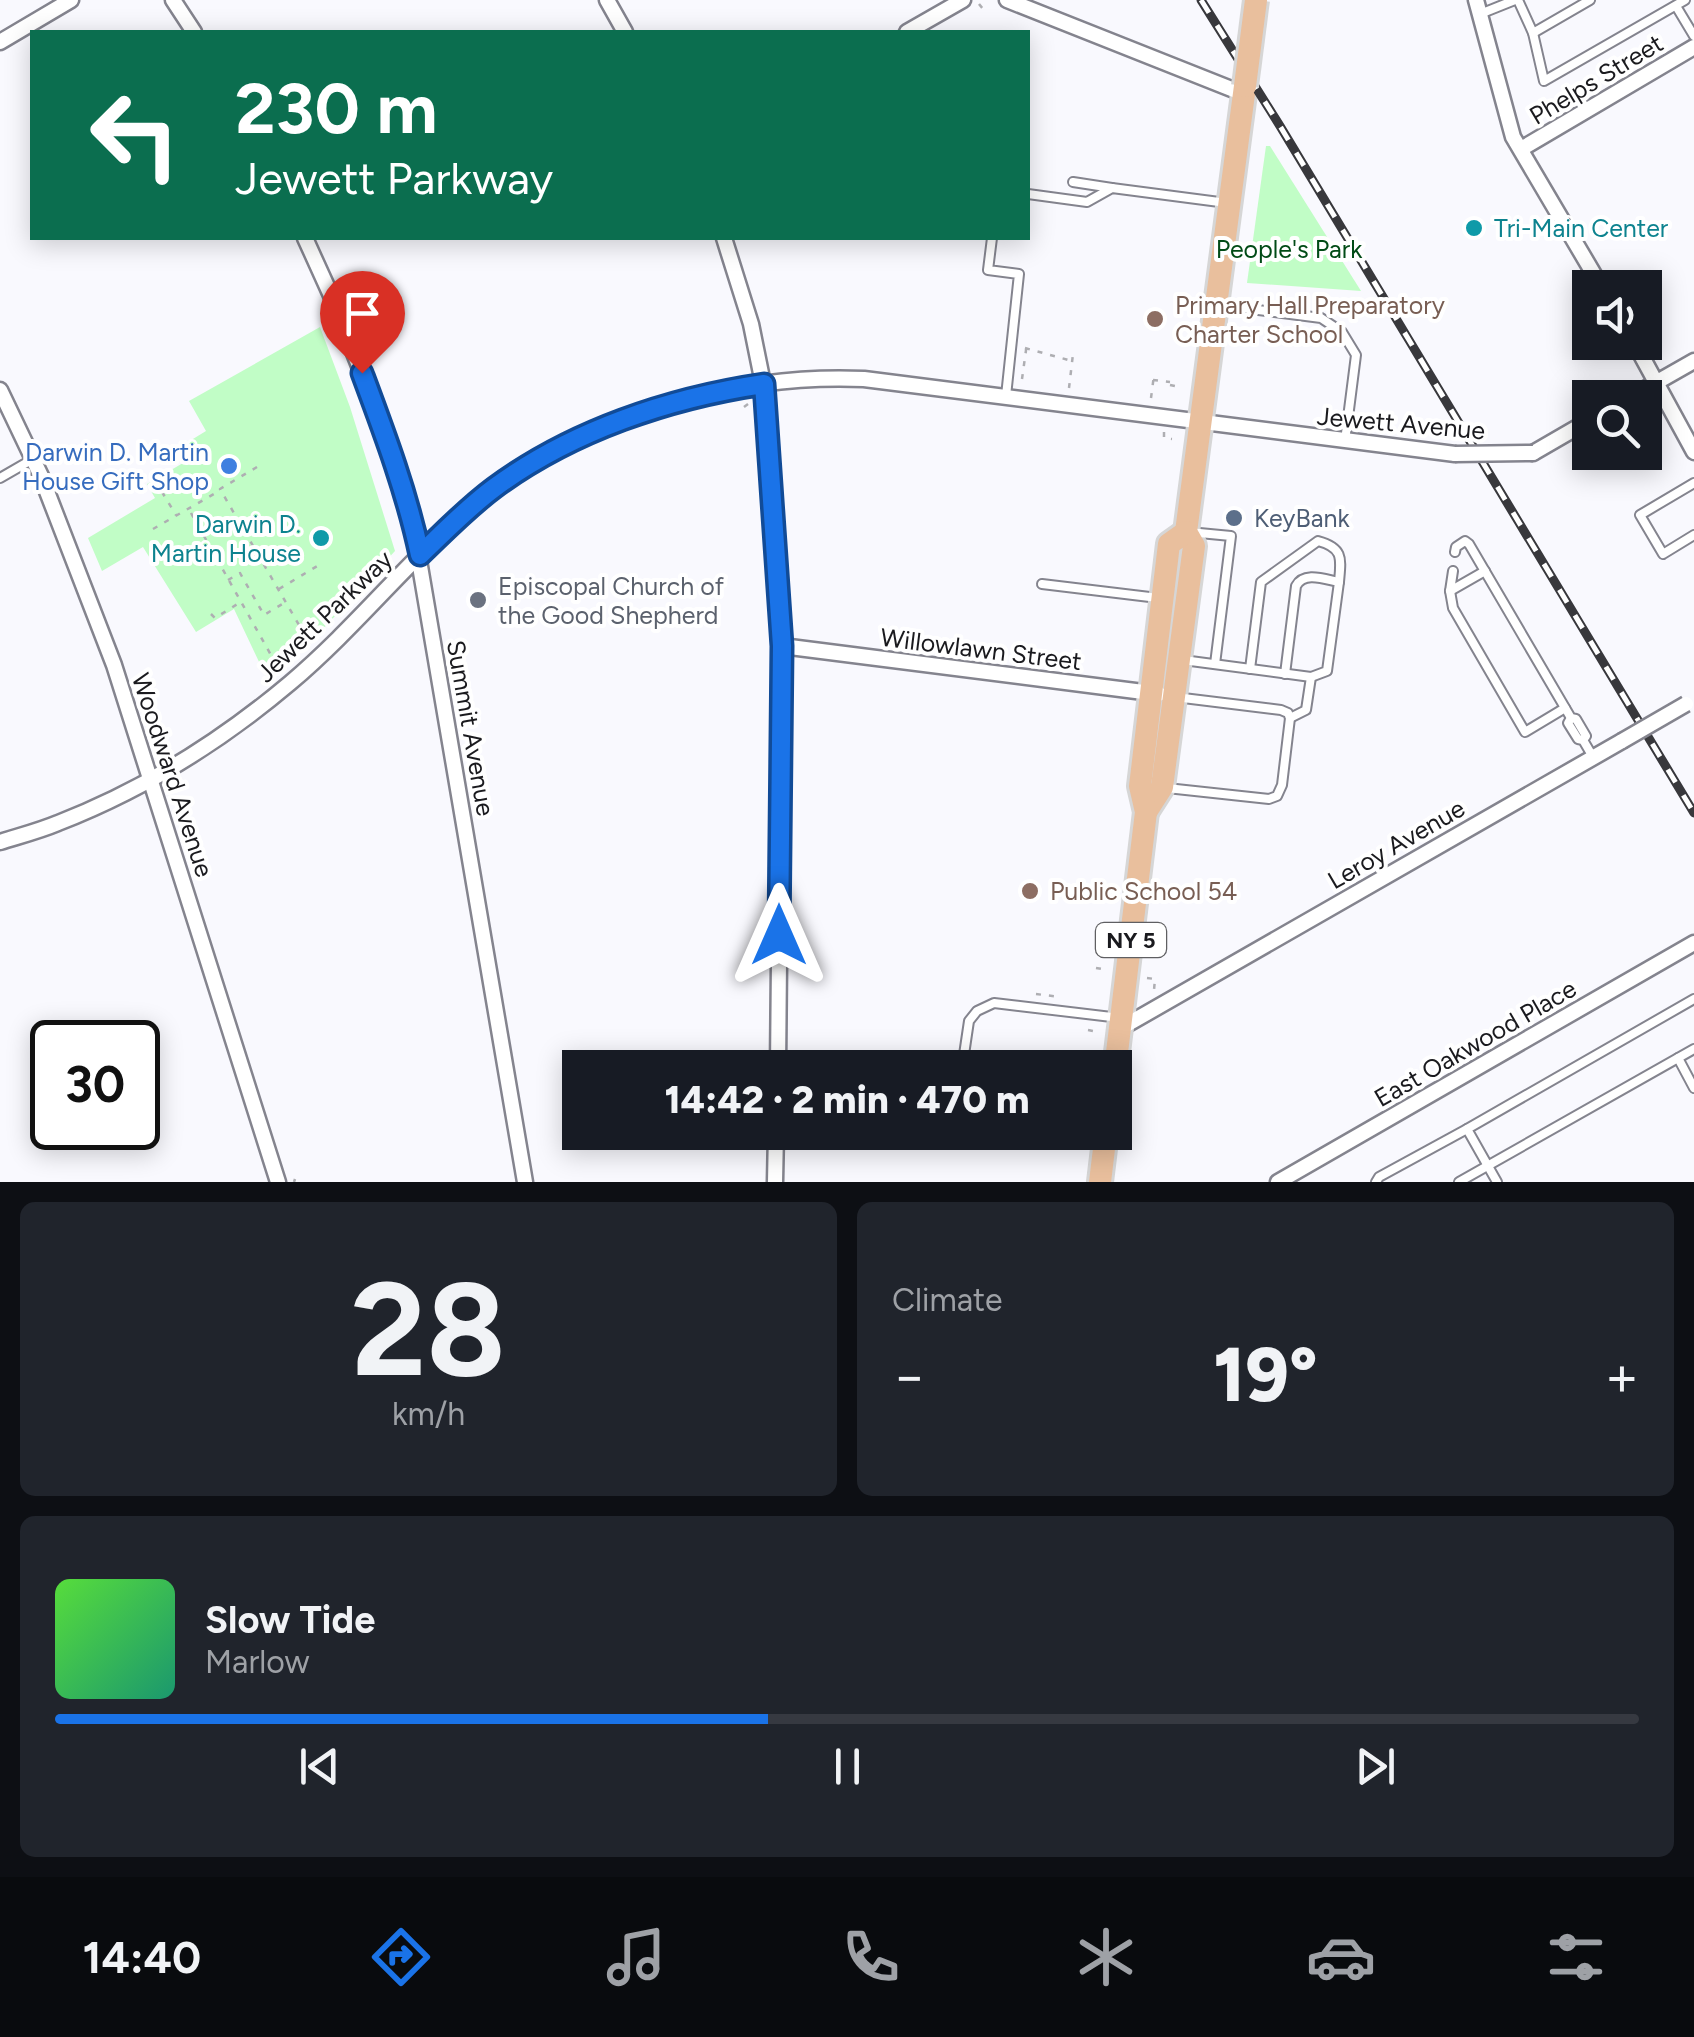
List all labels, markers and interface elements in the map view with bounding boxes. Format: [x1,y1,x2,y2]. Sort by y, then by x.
street label: Phelps Street [1524,27,1668,131]
text: 230 m [235,66,438,151]
icon: left [70,70,200,200]
text: Jewett Parkway [235,151,553,205]
place label: Tri-Main Center [1494,213,1669,243]
marker: Tri-Main Center [1463,217,1485,239]
park label: People's Park [1216,234,1363,264]
map controls [1572,270,1662,470]
button: sound [1572,270,1662,360]
pin [320,271,405,374]
icon: arrive [335,286,390,341]
place label: Primary Hall Preparatory Charter School [1175,290,1445,349]
marker: Primary Hall Preparatory Charter School [1144,308,1166,330]
button: search [1572,380,1662,470]
street label: Jewett Avenue [1316,401,1486,445]
place label: Darwin D. Martin House Gift Shop [22,437,209,496]
marker: Darwin D. Martin House Gift Shop [218,455,240,477]
place label: KeyBank [1254,503,1350,533]
marker: KeyBank [1223,507,1245,529]
place label: Darwin D. Martin House [151,509,301,568]
marker: Darwin D. Martin House [310,527,332,549]
street label: Jewett Parkway [250,544,398,688]
place label: Episcopal Church of the Good Shepherd [498,571,725,630]
marker: Episcopal Church of the Good Shepherd [467,589,489,611]
street label: Willowlawn Street [879,622,1083,676]
street label: Summit Avenue [441,638,501,818]
street label: Woodward Avenue [126,669,220,881]
street label: Leroy Avenue [1322,793,1470,895]
place label: Public School 54 [1050,876,1237,906]
marker: Public School 54 [1019,880,1041,902]
position arrow [727,883,831,987]
road number: NY 5 [1096,923,1166,957]
street label: East Oakwood Place [1369,973,1581,1113]
speed limit sign: 30 [30,1020,160,1150]
text: 14:42 · 2 min · 470 m [665,1077,1029,1123]
text: 28 [351,1252,506,1408]
text: Climate [892,1281,1003,1319]
text: 19° [1213,1330,1318,1420]
text: − [892,1343,926,1409]
text: + [1605,1343,1639,1409]
text: km/h [392,1395,465,1433]
text: Slow Tide [205,1597,375,1643]
text: Marlow [205,1643,309,1681]
icon: previous [292,1739,347,1794]
icon: pause [820,1739,875,1794]
icon: next [1348,1739,1403,1794]
icon: directions [366,1922,436,1992]
icon: music [601,1922,671,1992]
icon: phone [836,1922,906,1992]
icon: climate [1071,1922,1141,1992]
icon: car [1306,1922,1376,1992]
icon: filters [1541,1922,1611,1992]
text: 14:40 [83,1930,201,1984]

